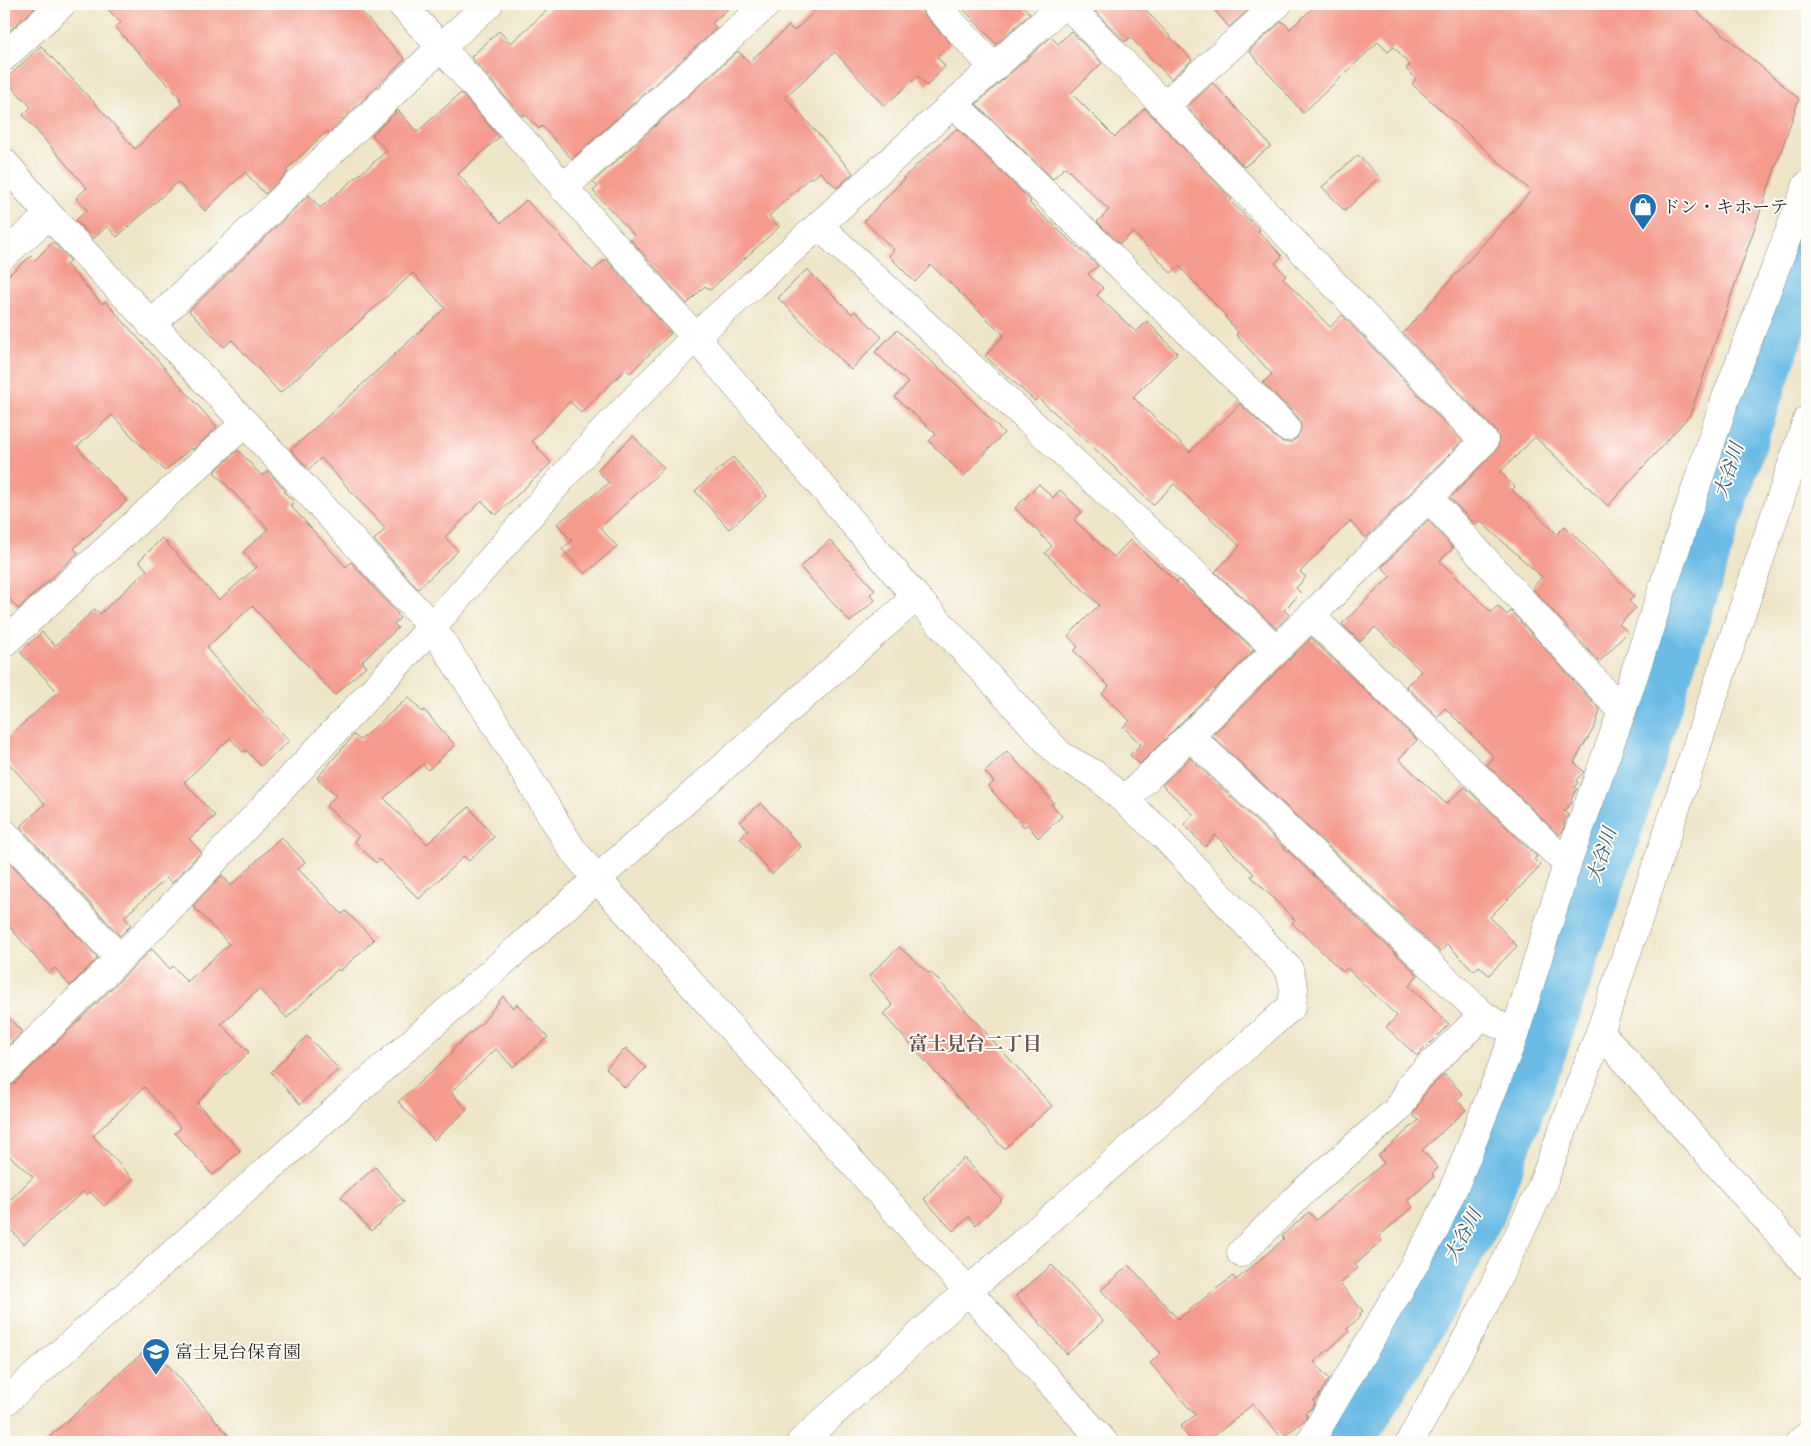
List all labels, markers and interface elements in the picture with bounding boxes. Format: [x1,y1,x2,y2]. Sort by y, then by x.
shop icon: ドン・キホーテ [1628,192,1658,231]
place label: ドン・キホーテ [1662,195,1788,220]
water label: 大谷川 [1708,437,1751,501]
water label: 大谷川 [1581,822,1624,886]
district label: 富士見台二丁目 [908,1031,1042,1057]
water label: 大谷川 [1438,1202,1489,1267]
school or university icon: 富士見台保育園 [141,1337,171,1376]
place label: 富士見台保育園 [175,1340,301,1365]

